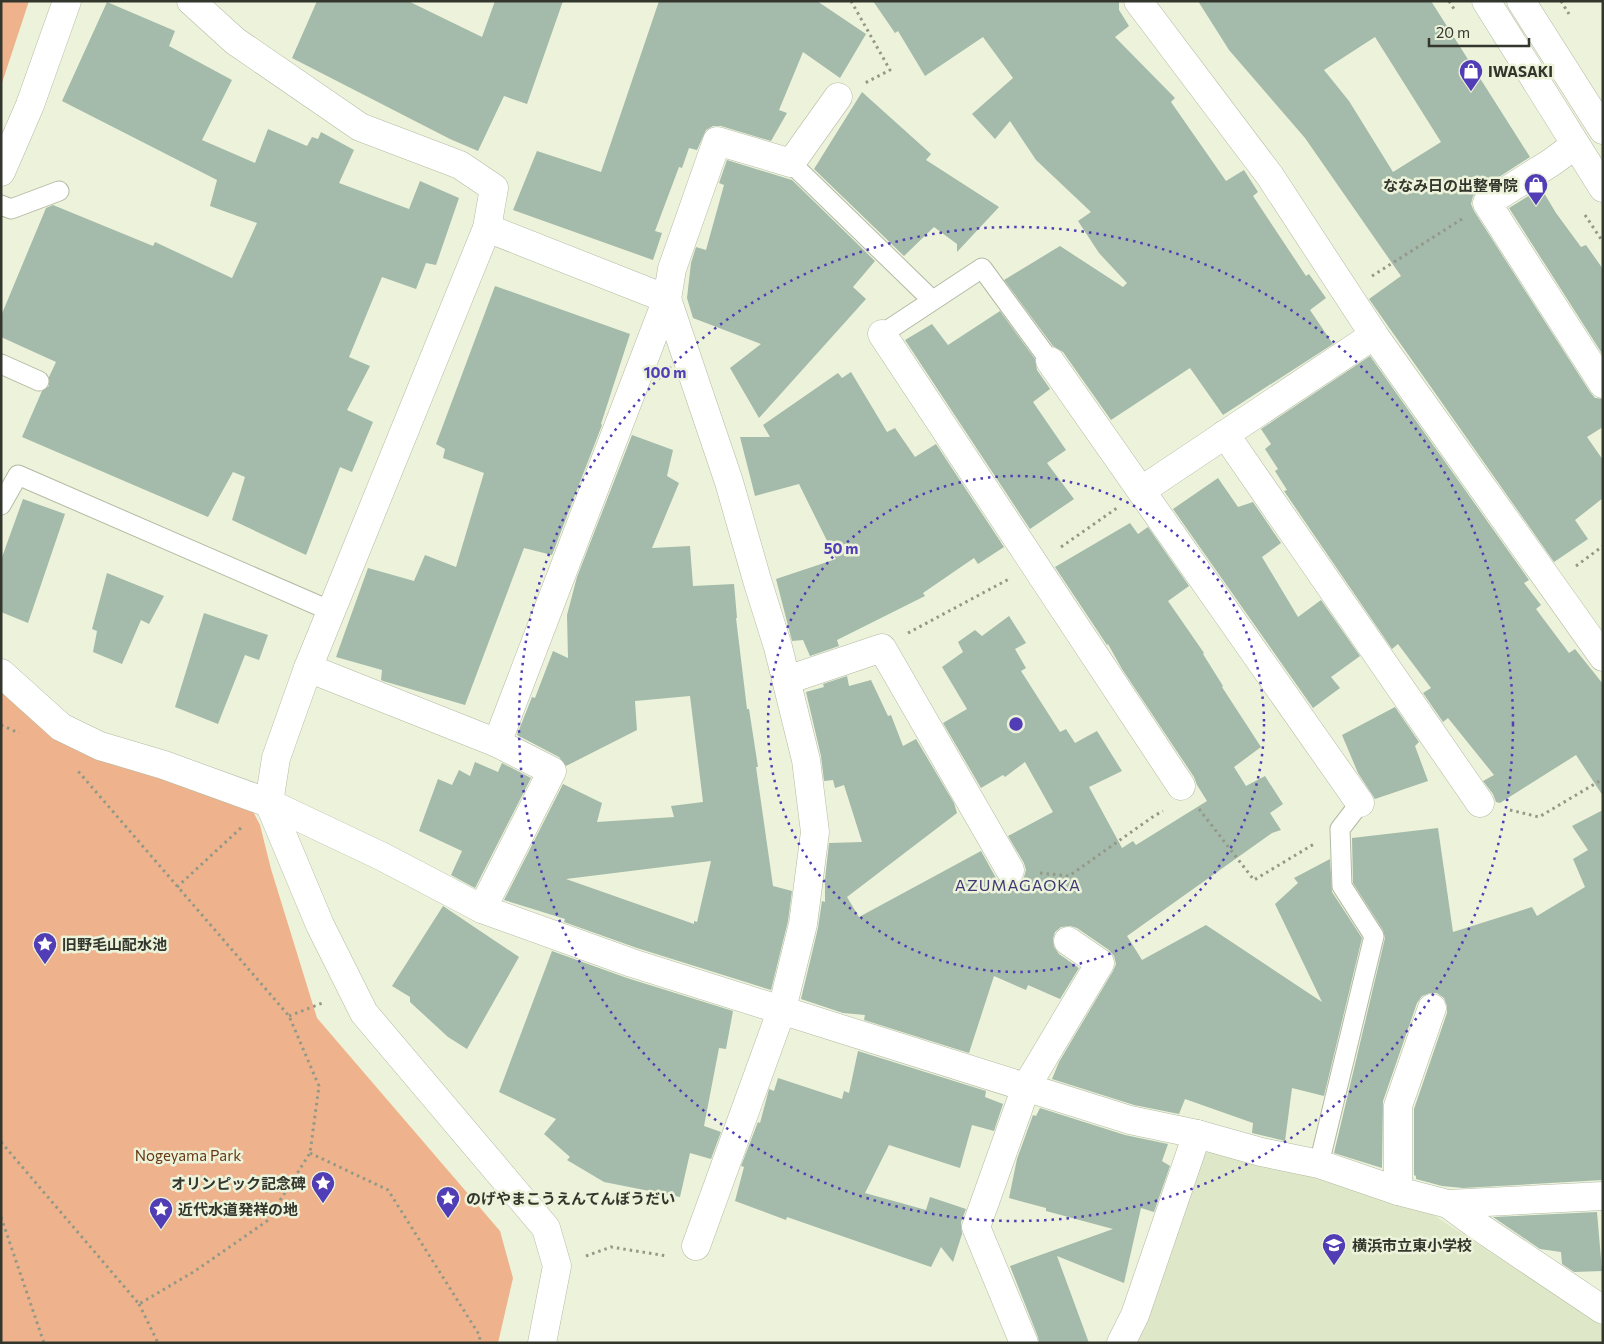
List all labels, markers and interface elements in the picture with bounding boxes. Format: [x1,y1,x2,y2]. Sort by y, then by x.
scale bar [1429,15,1529,47]
text: 20 m [1436,23,1470,41]
shop icon: IWASAKI [1458,58,1484,92]
place label: IWASAKI [1488,62,1553,80]
shop icon: ななみ日の出整骨院 [1523,172,1549,206]
place label: ななみ日の出整骨院 [1383,176,1518,194]
text: 100 m [644,363,686,381]
text: 50 m [824,539,858,557]
centre of rings [1007,715,1025,733]
district label: AZUMAGAOKA [955,875,1081,894]
place icon: 旧野毛山配水池 [32,931,58,965]
place label: 旧野毛山配水池 [62,935,167,953]
park label: Nogeyama Park [135,1146,241,1164]
place icon: オリンピック記念碑 [310,1170,336,1204]
place label: オリンピック記念碑 [171,1174,306,1192]
place icon: のげやまこうえんてんぼうだい [435,1185,461,1219]
place label: のげやまこうえんてんぼうだい [466,1189,675,1207]
place icon: 近代水道発祥の地 [148,1196,174,1230]
place label: 近代水道発祥の地 [178,1200,298,1218]
school or university icon: 横浜市立東小学校 [1321,1232,1347,1266]
place label: 横浜市立東小学校 [1352,1236,1472,1254]

